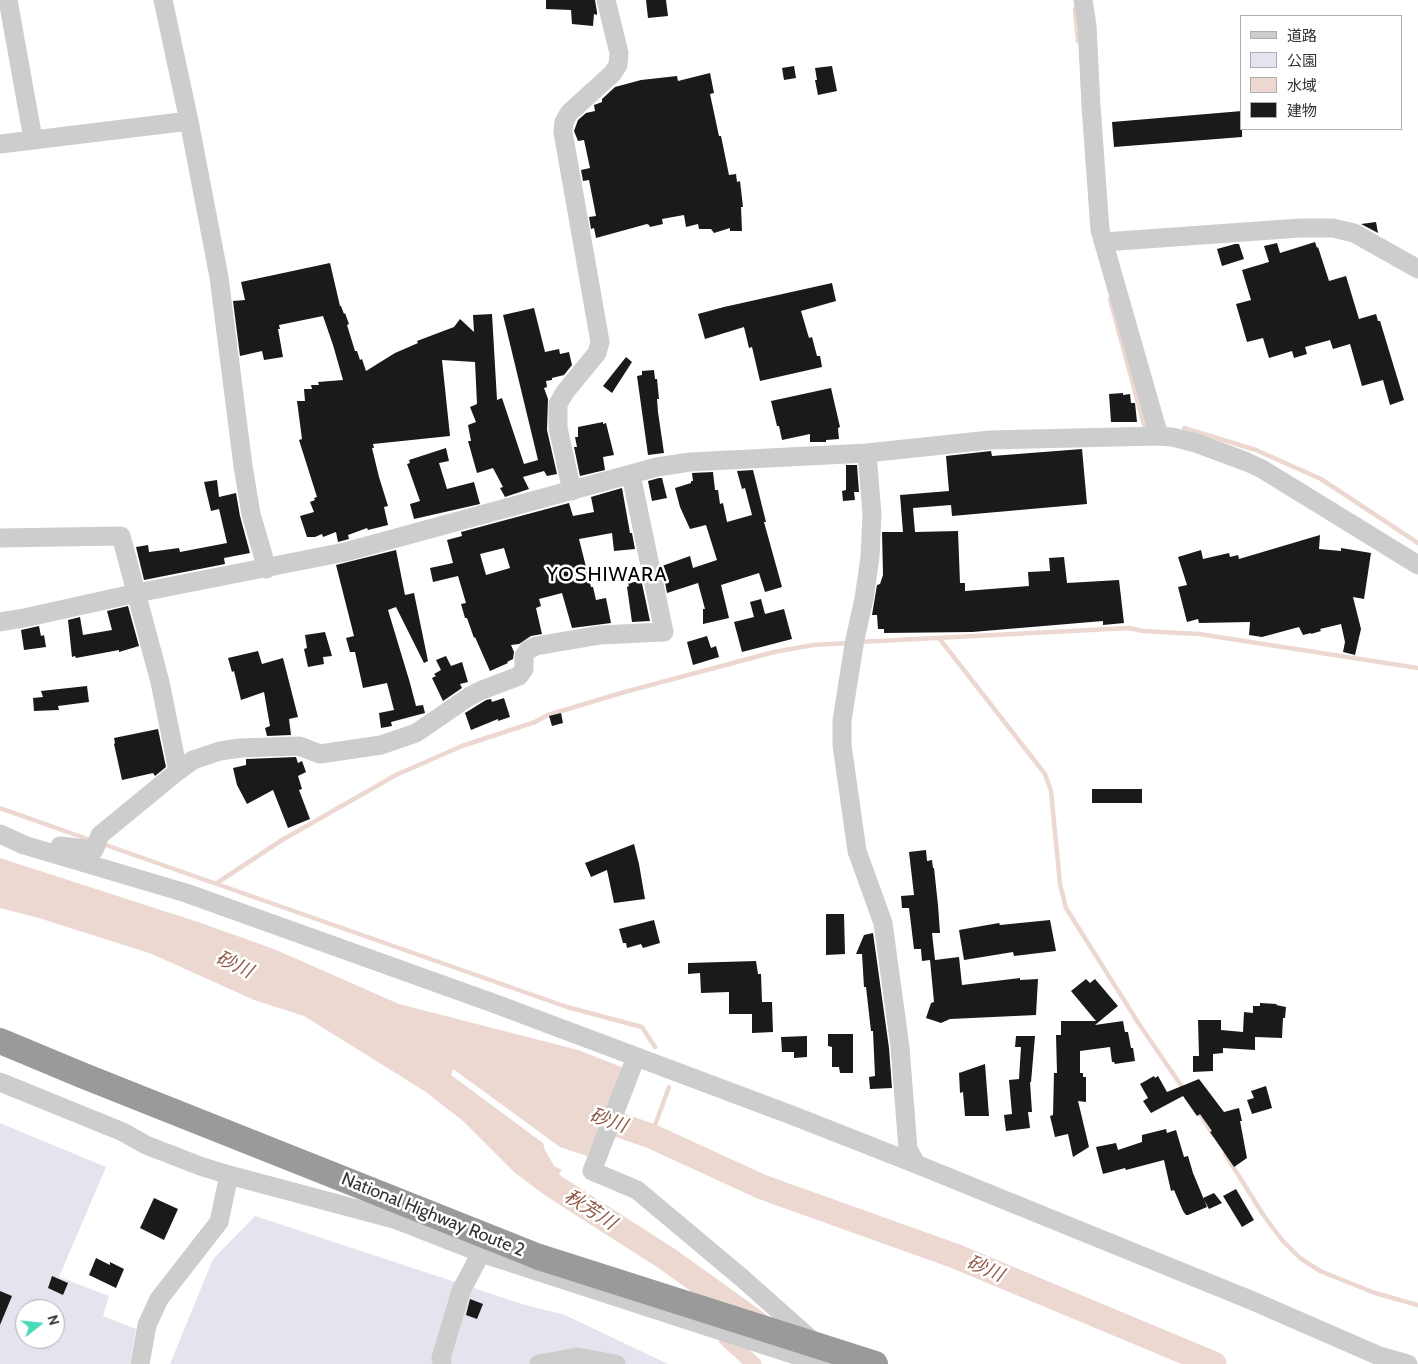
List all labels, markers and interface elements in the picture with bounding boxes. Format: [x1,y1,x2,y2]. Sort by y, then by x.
legend [1240,15,1403,130]
text: 道路 [1287,27,1317,45]
text: 公園 [1287,52,1317,70]
text: 水域 [1287,77,1317,95]
text: 建物 [1287,102,1317,120]
district label: YOSHIWARA [545,563,669,587]
water label: 砂川 [212,947,256,983]
water label: 砂川 [586,1104,630,1138]
street label: National Highway Route 2 [338,1168,528,1262]
water label: 秋芳川 [560,1185,620,1235]
water label: 砂川 [963,1251,1007,1287]
north arrow [15,1299,65,1349]
text: N [43,1313,63,1327]

